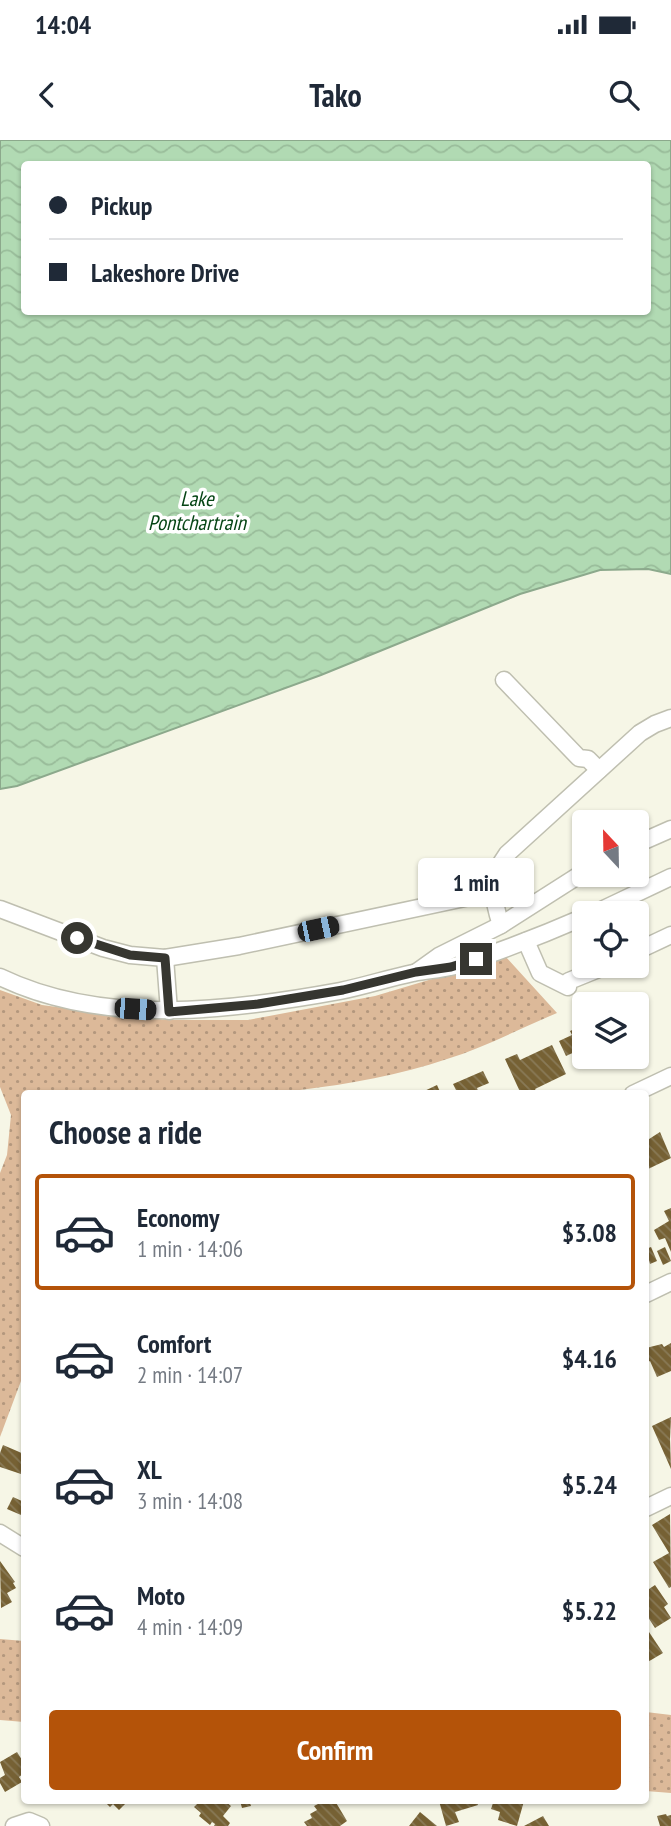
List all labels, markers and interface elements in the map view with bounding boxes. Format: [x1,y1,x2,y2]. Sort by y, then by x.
text: 14:04 [35,8,91,41]
text: Tako [309,74,362,116]
icon: back [28,76,66,114]
icon: search [605,76,643,114]
text: Pickup [91,189,152,222]
text: Lakeshore Drive [91,256,240,289]
water label: Lake Pontchartrain [148,485,248,536]
north arrow [572,810,649,887]
map controls [572,810,649,1069]
callout: 1 min [418,858,534,906]
text: 1 min [453,868,499,897]
button: locate [572,901,649,978]
car [296,914,341,944]
route start [61,922,93,954]
route end [460,943,492,975]
button: layers [572,992,649,1069]
car [114,997,157,1021]
text: Choose a ride [49,1111,202,1153]
icon: car [53,1201,116,1264]
text: Economy [137,1201,219,1234]
text: $3.08 [562,1216,617,1249]
text: 1 min · 14:06 [137,1234,243,1263]
icon: car [53,1327,116,1390]
text: Comfort [137,1327,211,1360]
text: $4.16 [562,1342,617,1375]
text: 2 min · 14:07 [137,1360,243,1389]
icon: car [53,1453,116,1516]
text: XL [137,1453,162,1486]
text: $5.24 [562,1468,617,1501]
text: 3 min · 14:08 [137,1486,243,1515]
icon: car [53,1579,116,1642]
text: Moto [137,1579,185,1612]
text: $5.22 [562,1594,617,1627]
text: 4 min · 14:09 [137,1612,243,1641]
button: Confirm [49,1710,621,1790]

